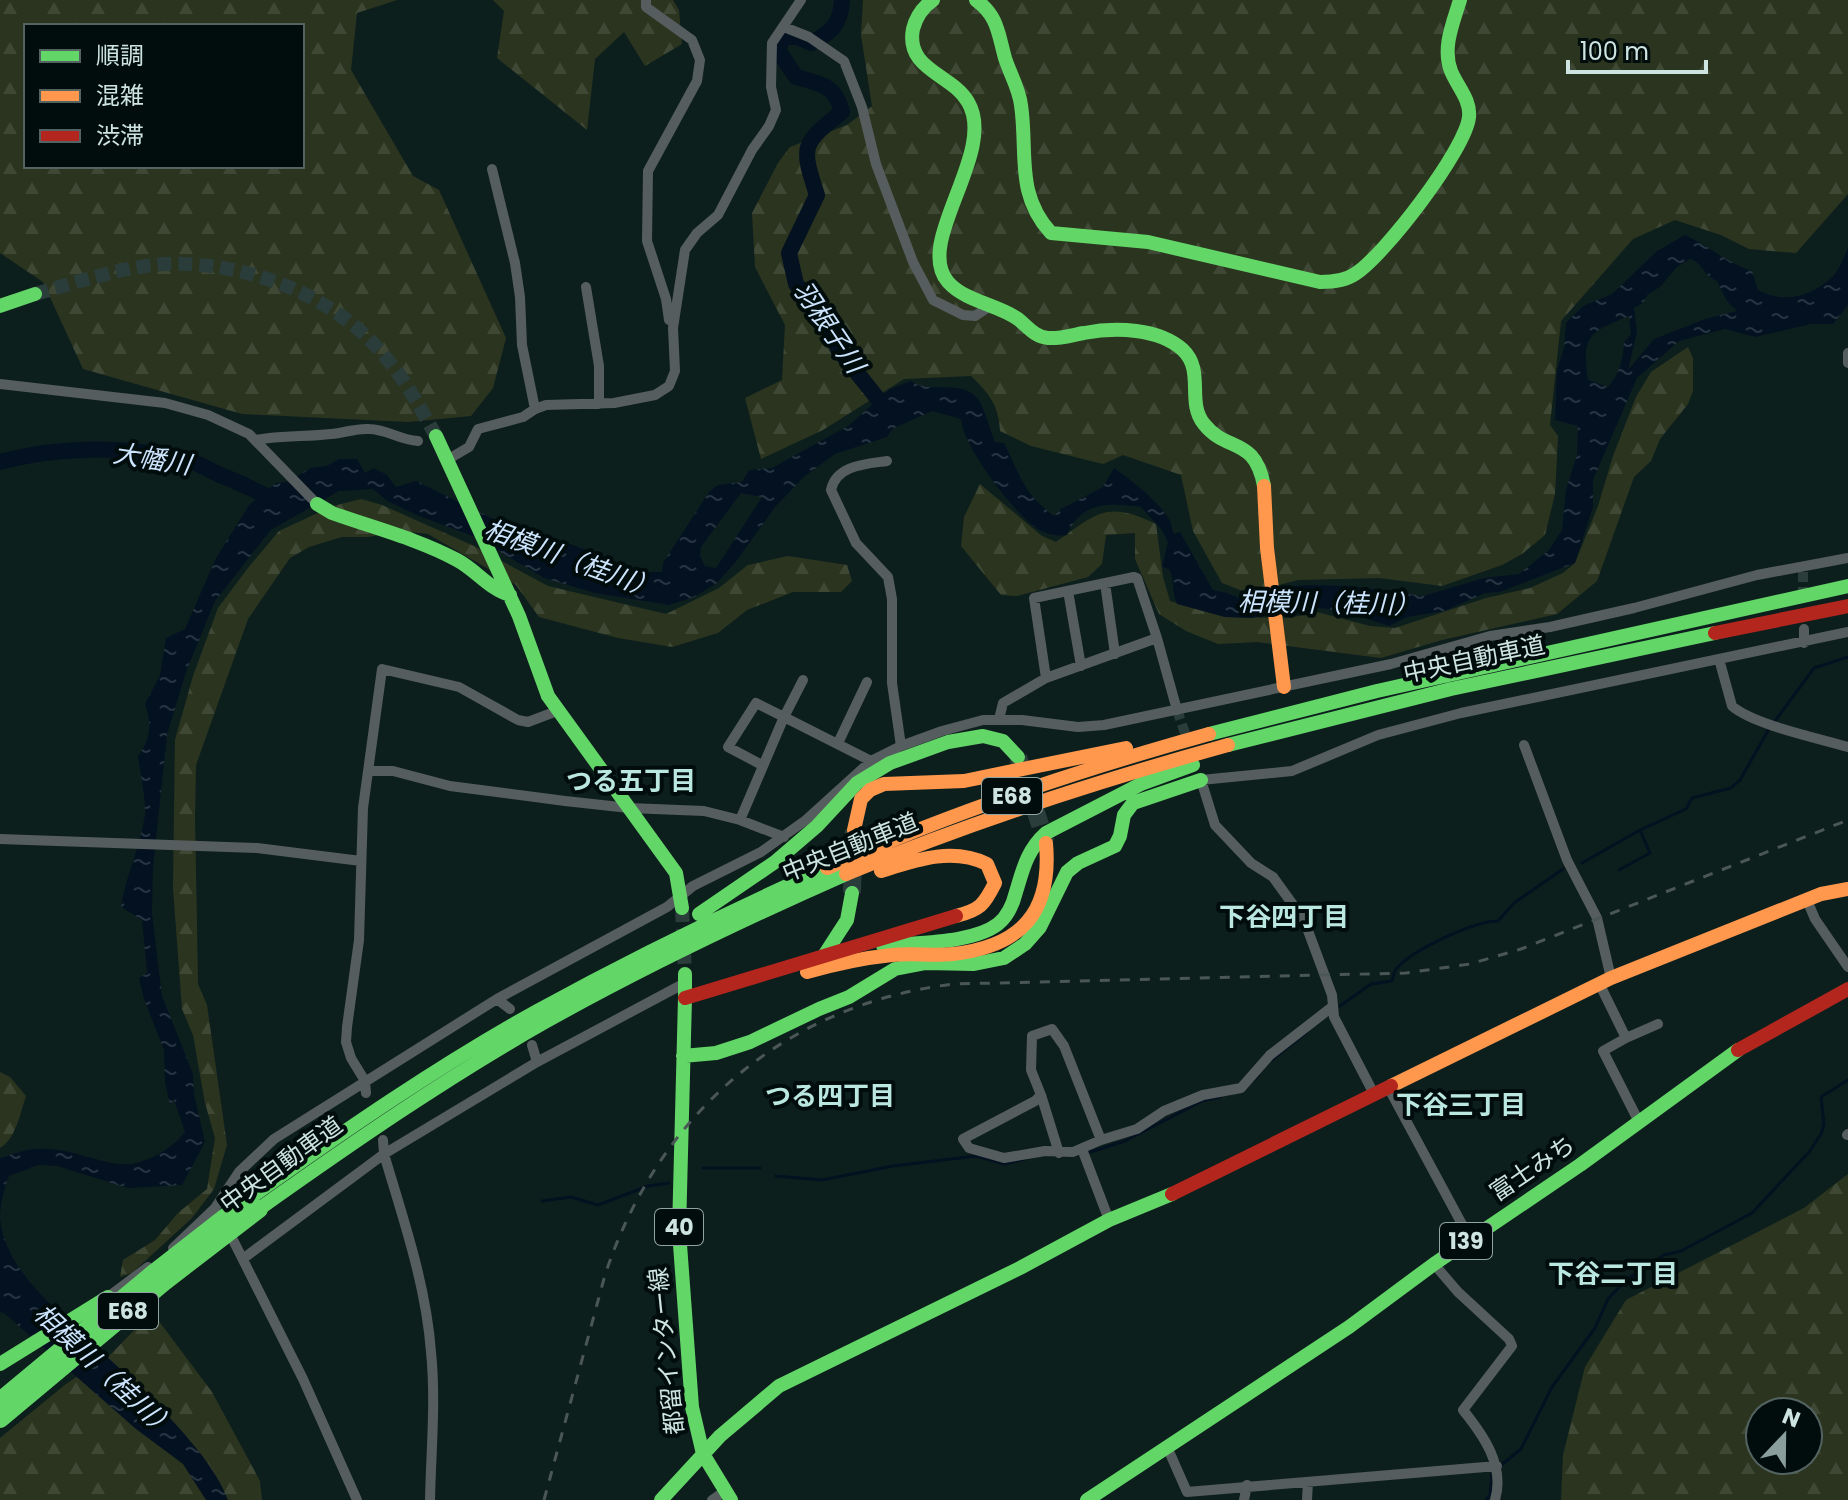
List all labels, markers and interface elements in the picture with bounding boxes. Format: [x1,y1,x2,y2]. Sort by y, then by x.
legend [24,24,304,168]
scale bar [1568,24,1706,74]
text: 100 m [1580,35,1649,68]
text: 順調 [96,39,144,72]
text: 混雑 [96,79,144,112]
text: 渋滞 [96,119,144,152]
water label: 羽根子川 [785,274,875,383]
water label: 大幡川 [111,435,196,483]
water label: 相模川（桂川） [479,511,663,607]
water label: 相模川（桂川） [1238,583,1420,623]
street label: 中央自動車道 [1400,628,1548,690]
district label: つる五丁目 [566,763,696,799]
road number: E68 [982,778,1042,814]
street label: 中央自動車道 [777,805,923,889]
district label: 下谷四丁目 [1219,899,1349,935]
district label: つる四丁目 [765,1078,895,1114]
district label: 下谷三丁目 [1396,1087,1526,1123]
street label: 中央自動車道 [213,1108,349,1220]
street label: 富士みち [1483,1127,1581,1209]
road number: 40 [655,1209,703,1245]
road number: 139 [1440,1223,1492,1259]
district label: 下谷二丁目 [1548,1256,1678,1292]
street label: 都留インター線 [641,1266,691,1436]
road number: E68 [98,1293,158,1329]
water label: 相模川（桂川） [26,1296,184,1446]
north arrow [1744,1396,1824,1476]
text: N [1778,1400,1805,1435]

